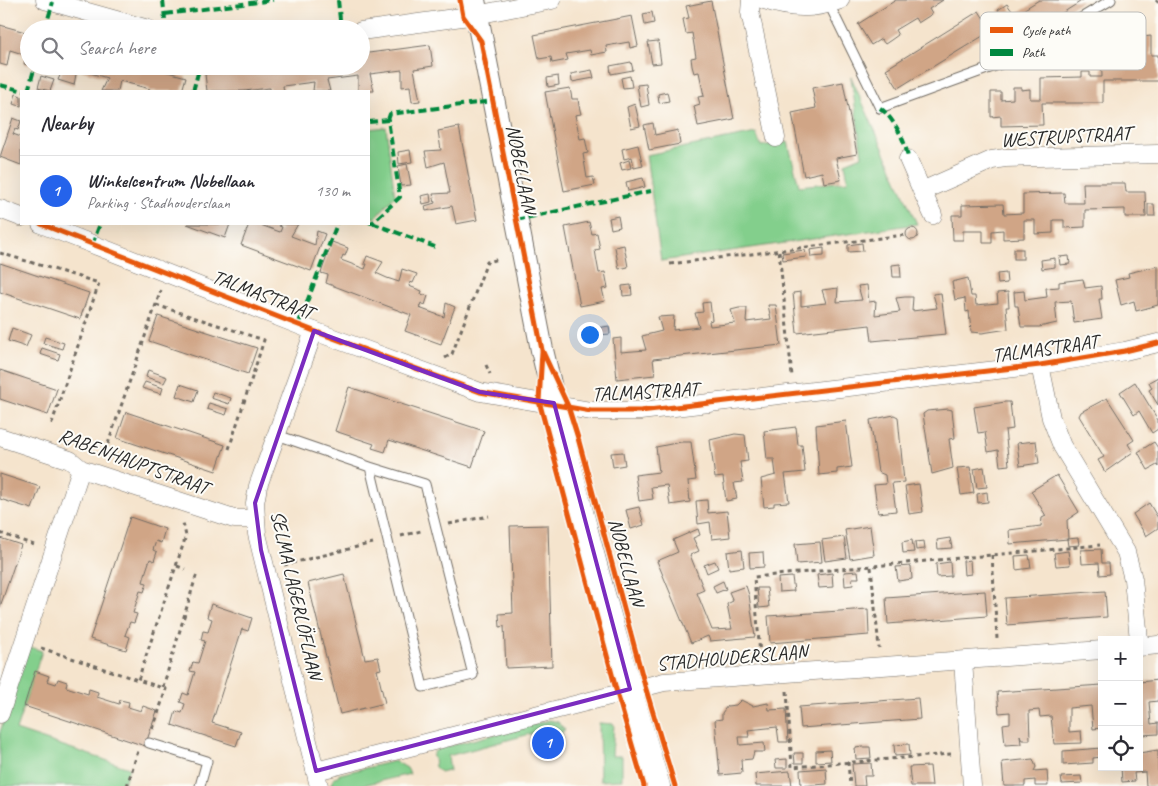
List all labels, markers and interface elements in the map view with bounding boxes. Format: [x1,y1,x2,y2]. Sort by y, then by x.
legend [980,12,1146,70]
search box [20,20,370,75]
text: Cycle path [1022,22,1071,39]
icon: search [38,34,66,62]
text: Search here [78,36,155,60]
text: Path [1022,44,1046,61]
text: Nearby [40,110,93,136]
street label: WESTRUPSTRAAT [1000,120,1137,152]
street label: NOBELLAAN [501,123,543,218]
text: Winkelcentrum Nobellaan [87,169,254,193]
text: 1 [52,181,60,201]
text: 130 m [316,181,350,201]
text: Parking · Stadhouderslaan [87,193,230,213]
street label: TALMASTRAAT [209,264,321,327]
your location [577,322,603,348]
street label: TALMASTRAAT [991,328,1103,368]
street label: TALMASTRAAT [591,376,703,407]
street label: RABENHAUPTSTRAAT [55,423,216,502]
street label: SELMA LAGERLÖFLAAN [265,508,329,685]
street label: NOBELLAAN [603,515,651,611]
map controls [1098,636,1143,771]
button: + [1098,636,1143,681]
street label: STADHOUDERSLAAN [656,638,811,677]
button: − [1098,681,1143,726]
pin: 1 [532,724,564,762]
button: locate [1098,726,1143,771]

